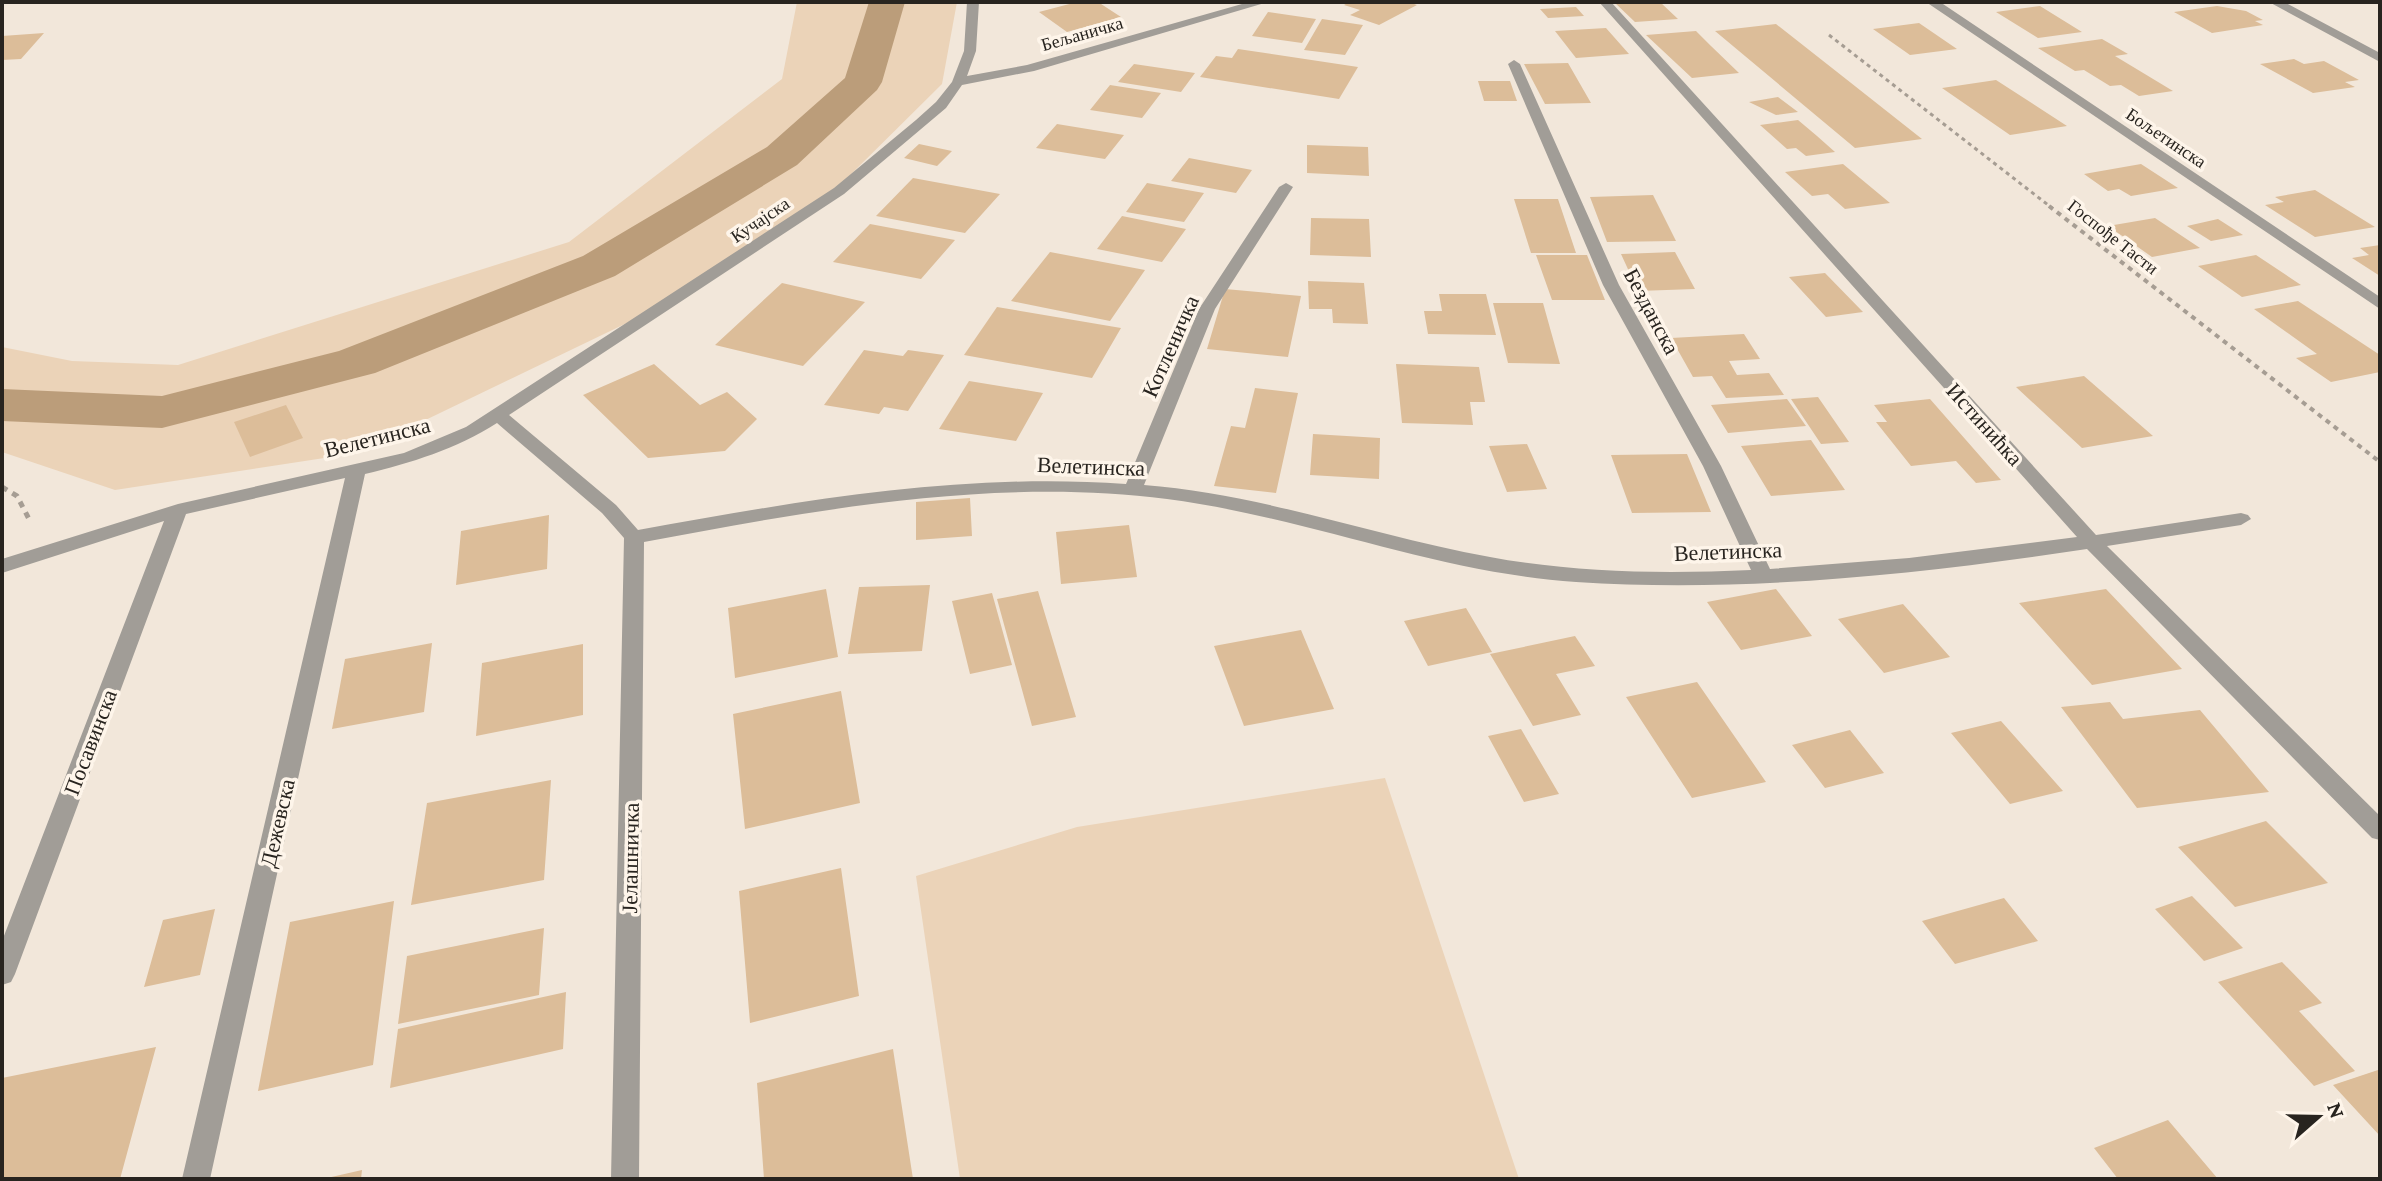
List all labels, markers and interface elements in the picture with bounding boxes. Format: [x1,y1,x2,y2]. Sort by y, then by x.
street label: Бељаничка [1039,13,1125,55]
street label: Бољетинска [2122,104,2210,172]
street label: Кучајска [727,193,793,247]
street label: Госпође Тасти [2064,196,2162,279]
street label: Безданска [1619,264,1685,359]
street label: Котленичка [1137,291,1204,401]
street label: Истинићка [1941,378,2028,471]
street label: Велетинска [322,412,433,463]
street label: Велетинска [1036,452,1146,481]
street label: Велетинска [1673,537,1783,566]
street label: Посавинска [59,686,122,799]
street label: Дежевска [255,776,300,870]
street label: Јелашничка [617,802,644,914]
north arrow [2278,1077,2358,1157]
text: N [2322,1099,2351,1122]

